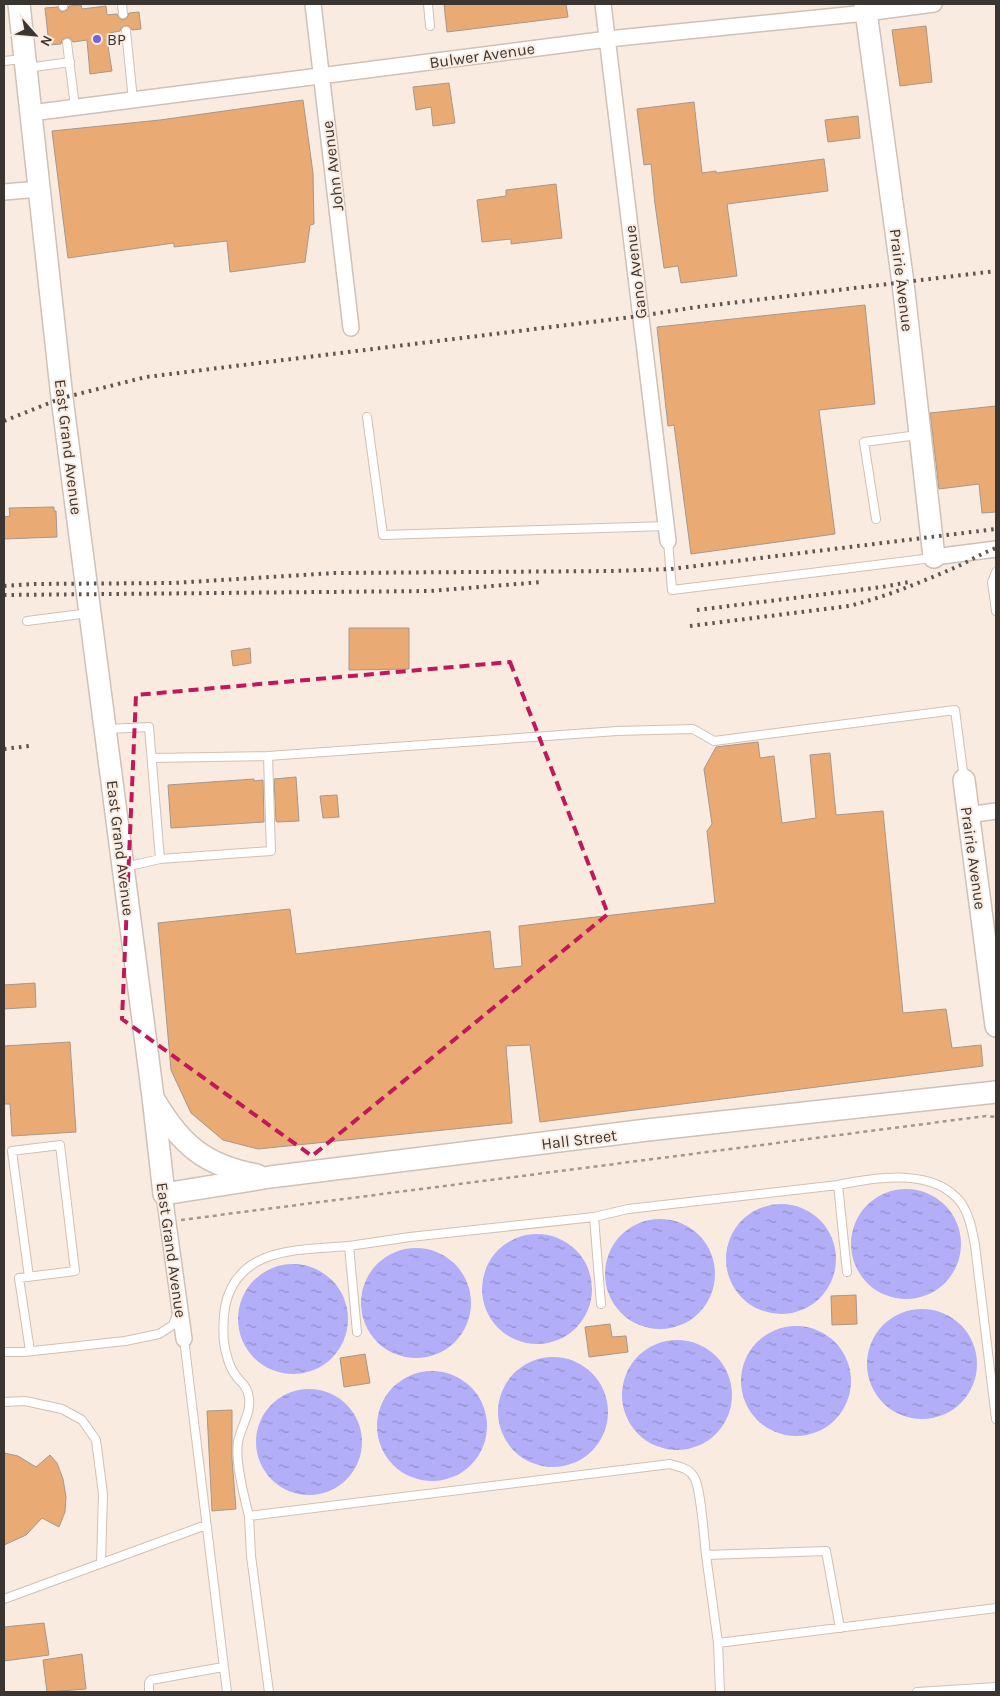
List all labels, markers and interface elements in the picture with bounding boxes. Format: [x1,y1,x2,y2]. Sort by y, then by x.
north arrow [10,10,60,60]
place label: BP [107,30,126,49]
text: N [36,32,56,49]
marker: BP [91,33,103,45]
street label: Bulwer Avenue [428,39,536,72]
street label: John Avenue [318,120,347,212]
street label: Gano Avenue [620,224,651,320]
street label: Prairie Avenue [886,228,917,333]
street label: East Grand Avenue [51,378,86,516]
street label: East Grand Avenue [103,779,138,917]
street label: Prairie Avenue [957,806,990,911]
street label: Hall Street [540,1125,618,1154]
street label: East Grand Avenue [153,1181,190,1319]

